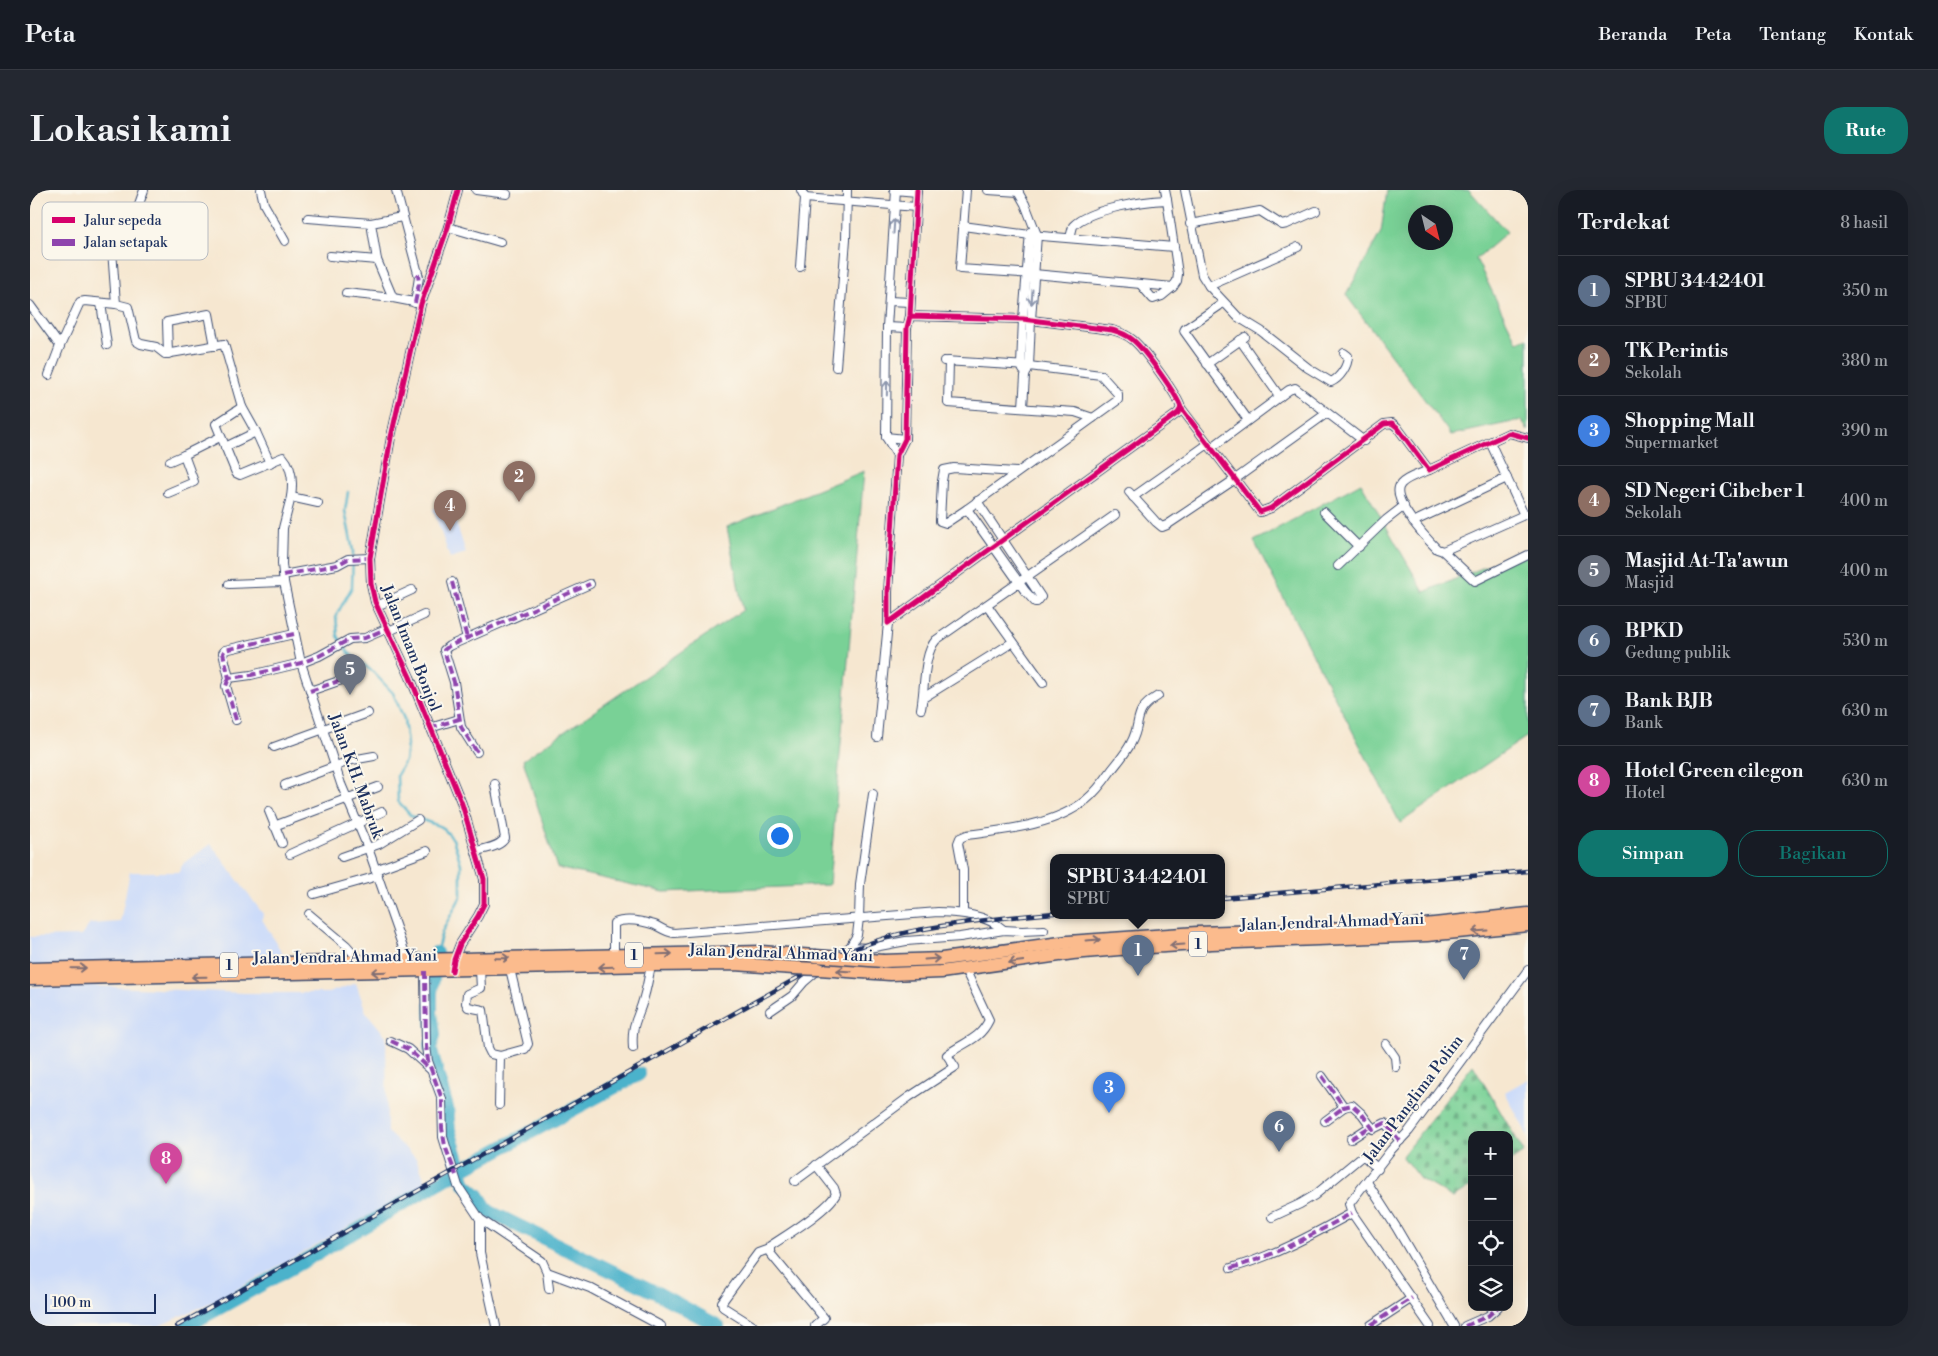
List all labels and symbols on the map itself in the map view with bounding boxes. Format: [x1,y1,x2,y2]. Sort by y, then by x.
legend [42,202,208,260]
north arrow [1408,205,1453,250]
text: Jalur sepeda [83,212,162,230]
one-way arrow [889,218,899,234]
text: Jalan setapak [83,234,168,252]
one-way arrow [1028,289,1037,305]
one-way arrow [882,381,891,397]
pin: 2 [503,461,535,502]
pin: 4 [434,490,466,531]
street label: Jalan Imam Bonjol [376,581,446,714]
pin: 5 [334,654,366,695]
street label: Jalan K.H. Mabruk [324,710,388,843]
your location [767,823,793,849]
street label: Jalan Jendral Ahmad Yani [1238,909,1425,935]
one-way arrow [1472,926,1488,935]
road number: 1 [1189,932,1207,956]
pin: 1 [1122,935,1154,976]
one-way arrow [1085,936,1101,945]
pin: 7 [1448,939,1480,980]
street label: Jalan Jendral Ahmad Yani [687,940,874,966]
one-way arrow [1170,941,1186,950]
road number: 1 [625,942,643,968]
street label: Jalan Jendral Ahmad Yani [251,945,438,969]
one-way arrow [656,950,672,959]
road number: 1 [220,952,238,978]
one-way arrow [494,954,510,963]
one-way arrow [924,955,940,964]
one-way arrow [1008,957,1024,967]
one-way arrow [598,962,614,971]
one-way arrow [70,963,86,973]
one-way arrow [836,966,852,975]
one-way arrow [371,968,387,977]
one-way arrow [191,972,207,981]
street label: Jalan Panglima Polim [1358,1031,1468,1168]
pin: 3 [1093,1072,1125,1113]
pin: 6 [1263,1111,1295,1152]
pin: 8 [150,1143,182,1184]
scale bar [45,1291,156,1314]

